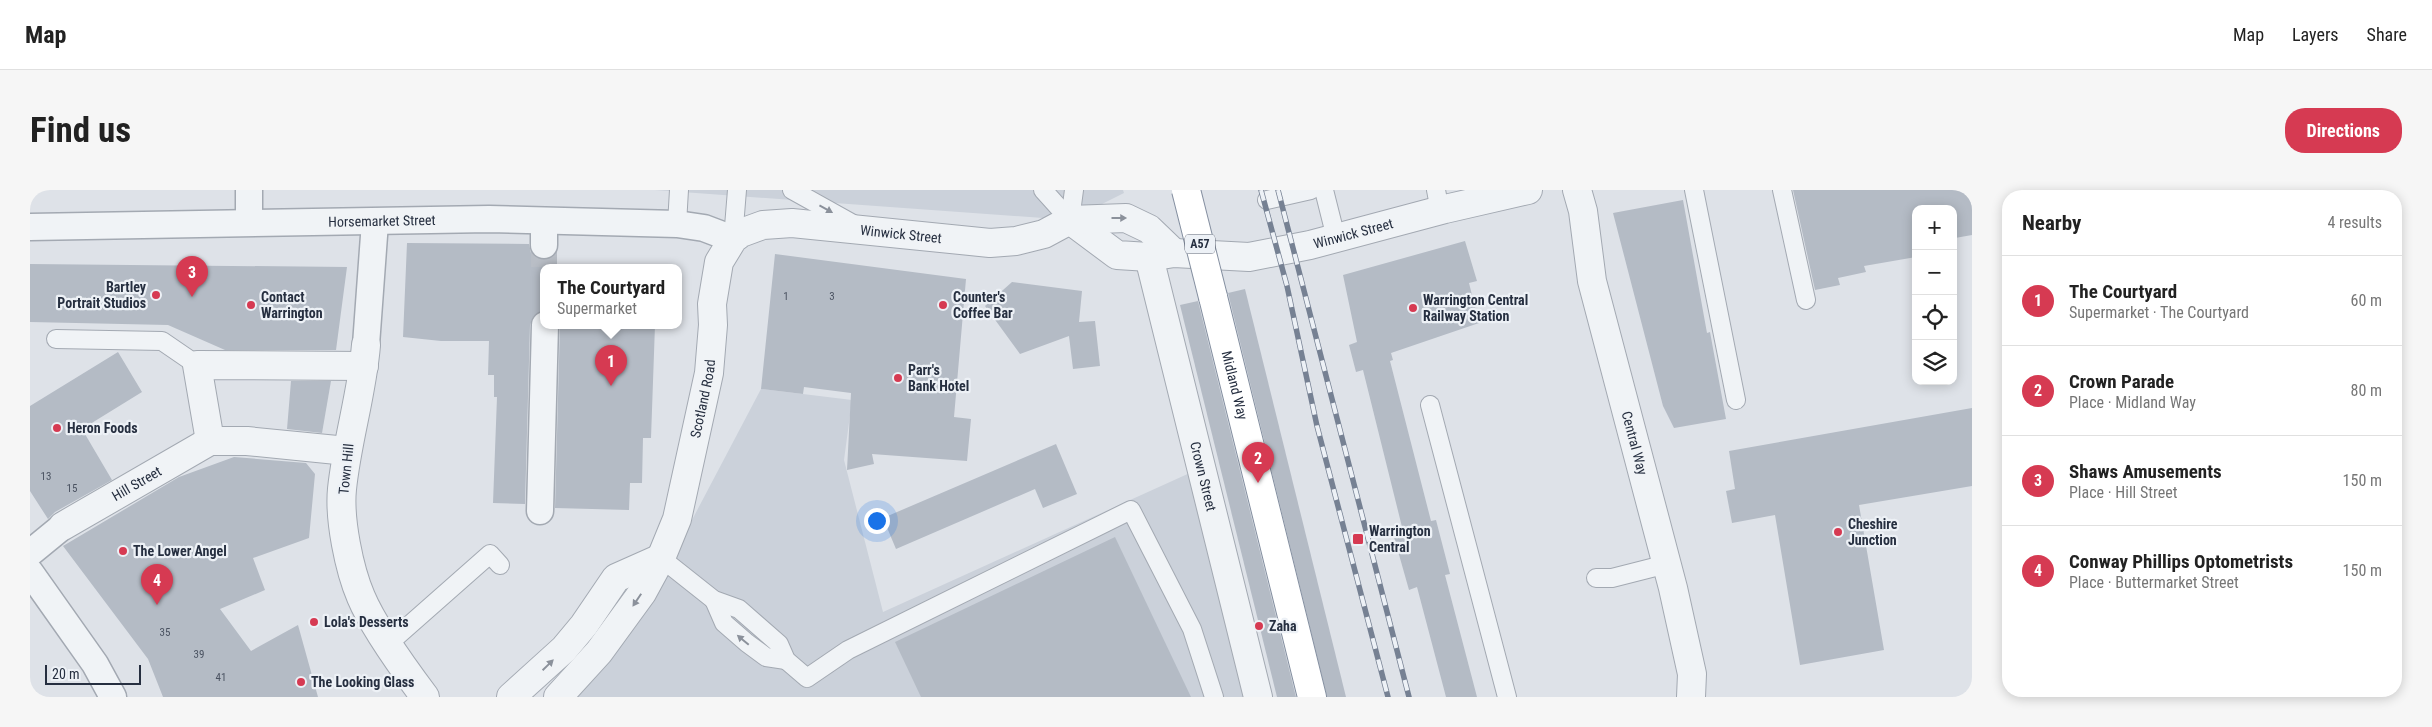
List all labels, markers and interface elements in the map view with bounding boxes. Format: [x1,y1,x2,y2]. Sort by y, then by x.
text: Map [25,21,66,49]
text: Map [2233,24,2264,45]
text: Layers [2292,24,2339,45]
text: Share [2367,24,2407,45]
button: Directions [2285,108,2402,153]
text: Find us [30,110,131,151]
one-way arrow [819,205,834,213]
map controls [1912,205,1957,385]
button: + [1912,205,1957,250]
text: Nearby [2022,211,2081,235]
street label: Horsemarket Street [328,212,436,230]
text: 4 results [2327,213,2382,232]
one-way arrow [1111,214,1127,222]
street label: Winwick Street [1312,215,1395,252]
street label: Winwick Street [859,222,942,246]
road number: A57 [1185,234,1215,254]
button: − [1912,250,1957,295]
pin: 3 [176,256,208,297]
popup [540,264,682,329]
text: The Courtyard [557,276,665,299]
place label: Bartley Portrait Studios [57,279,147,311]
text: The Courtyard [2069,280,2177,303]
marker: Bartley Portrait Studios [150,289,162,301]
place label: Contact Warrington [261,289,323,321]
place label: Counter's Coffee Bar [953,289,1013,321]
house number: 1 [783,290,789,303]
house number: 3 [829,290,835,303]
text: 1 [2034,291,2042,310]
text: 60 m [2350,291,2382,310]
place label: Warrington Central Railway Station [1423,292,1528,324]
button: locate [1912,295,1957,340]
marker: Contact Warrington [245,299,257,311]
text: Supermarket [557,299,637,318]
marker: Counter's Coffee Bar [937,299,949,311]
marker: Warrington Central Railway Station [1407,302,1419,314]
text: Supermarket · The Courtyard [2069,303,2249,322]
button: layers [1912,340,1957,385]
pin: 1 [595,345,627,386]
street label: Midland Way [1219,349,1251,422]
street label: Scotland Road [687,359,718,439]
place label: Parr's Bank Hotel [908,362,969,394]
text: Crown Parade [2069,370,2174,393]
marker: Parr's Bank Hotel [892,372,904,384]
text: 2 [2034,381,2042,400]
text: 80 m [2350,381,2382,400]
text: Place · Midland Way [2069,393,2196,412]
street label: Central Way [1619,409,1651,477]
place label: Heron Foods [67,420,138,436]
marker: Heron Foods [51,422,63,434]
street label: Crown Street [1187,440,1220,513]
pin: 2 [1242,442,1274,483]
street label: Town Hill [335,443,357,495]
text: Shaws Amusements [2069,460,2222,483]
street label: Hill Street [109,463,164,504]
house number: 13 [41,470,51,483]
text: 3 [2034,471,2042,490]
text: 150 m [2343,471,2382,490]
house number: 15 [67,482,77,495]
text: Place · Hill Street [2069,483,2177,502]
your location [864,508,890,534]
place label: Cheshire Junction [1848,516,1898,548]
place label: Warrington Central [1369,523,1431,555]
marker: Cheshire Junction [1832,526,1844,538]
marker: Warrington Central [1351,532,1365,546]
place label: The Lower Angel [133,543,227,559]
marker: The Lower Angel [117,545,129,557]
text: Conway Phillips Optometrists [2069,550,2293,573]
text: 4 [2034,561,2042,580]
text: 150 m [2343,561,2382,580]
pin: 4 [141,564,173,605]
text: Place · Buttermarket Street [2069,573,2239,592]
one-way arrow [632,594,642,607]
place label: Lola's Desserts [324,614,409,630]
marker: Lola's Desserts [308,616,320,628]
place label: Zaha [1269,618,1297,634]
marker: Zaha [1253,620,1265,632]
house number: 35 [160,626,170,639]
one-way arrow [737,634,750,645]
house number: 39 [194,648,204,661]
one-way arrow [542,659,554,671]
scale bar [45,662,141,685]
text: 20 m [52,666,80,682]
house number: 41 [216,671,226,684]
place label: The Looking Glass [311,674,414,690]
marker: The Looking Glass [295,676,307,688]

